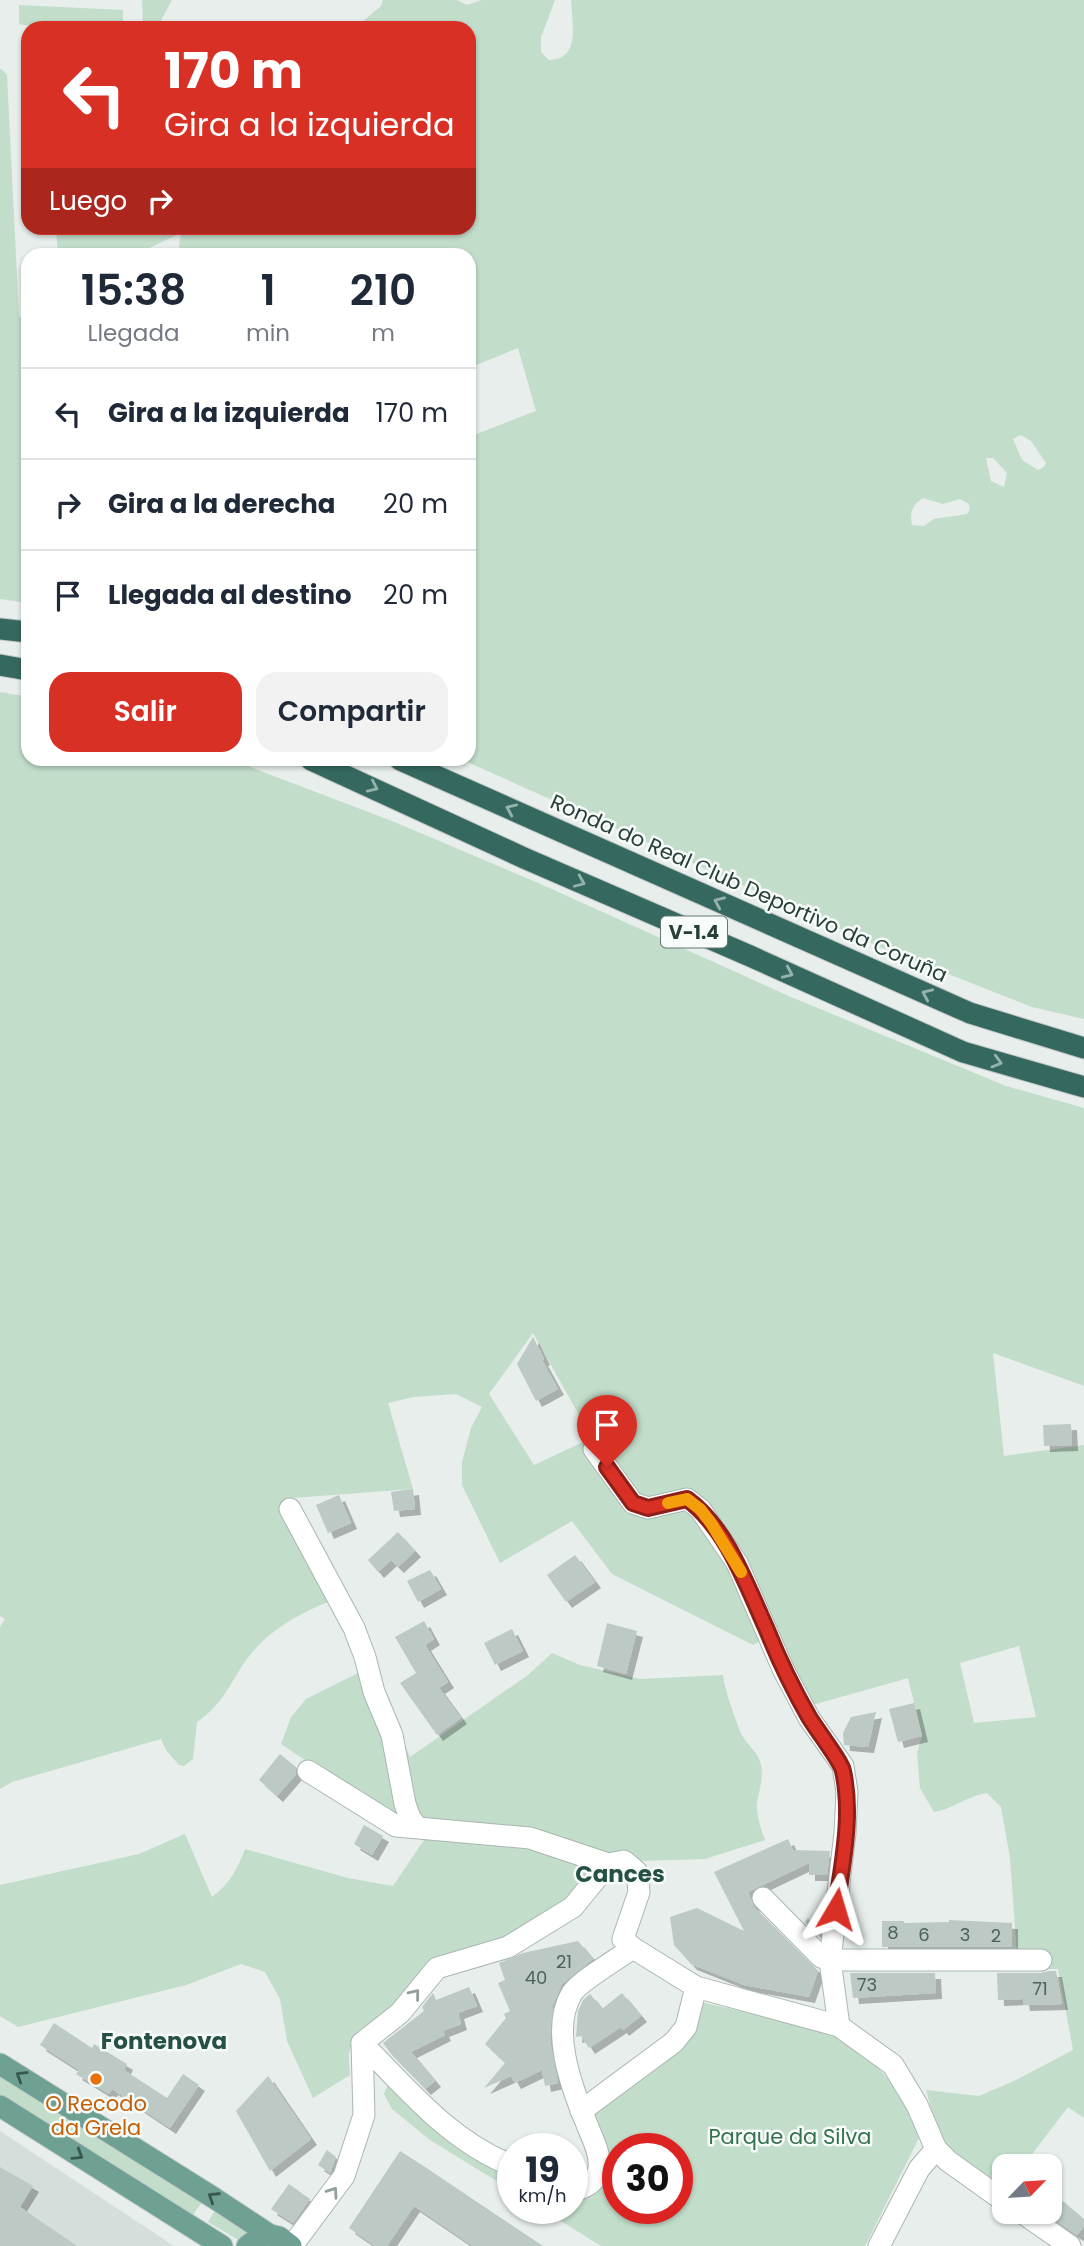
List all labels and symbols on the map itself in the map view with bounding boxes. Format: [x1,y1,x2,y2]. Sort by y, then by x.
one-way arrow [366,779,378,793]
street label: Ronda do Real Club Deportivo da Coruña [546,787,952,989]
one-way arrow [506,803,519,817]
one-way arrow [572,874,585,888]
one-way arrow [714,896,726,910]
road number: V-1.4 [661,916,727,948]
one-way arrow [781,965,793,979]
one-way arrow [922,988,934,1002]
one-way arrow [991,1054,1003,1068]
pin [577,1395,637,1467]
district label: Cances [575,1858,665,1890]
position arrow [799,1872,873,1946]
house number: 8 [887,1920,899,1945]
house number: 6 [918,1922,930,1947]
house number: 3 [960,1922,970,1947]
house number: 2 [991,1923,1001,1948]
house number: 21 [556,1949,572,1974]
house number: 40 [525,1965,547,1990]
house number: 73 [857,1972,877,1997]
house number: 71 [1032,1976,1048,2001]
one-way arrow [407,1990,420,2002]
district label: Fontenova [101,2025,227,2057]
marker: O Recodo da Grela [88,2071,104,2087]
one-way arrow [15,2072,28,2085]
place label: O Recodo da Grela [45,2089,147,2142]
park label: Parque da Silva [708,2122,872,2151]
speed limit sign: 30 [602,2133,693,2224]
one-way arrow [71,2147,84,2160]
north arrow [992,2154,1062,2224]
one-way arrow [325,2187,337,2199]
one-way arrow [208,2193,221,2206]

